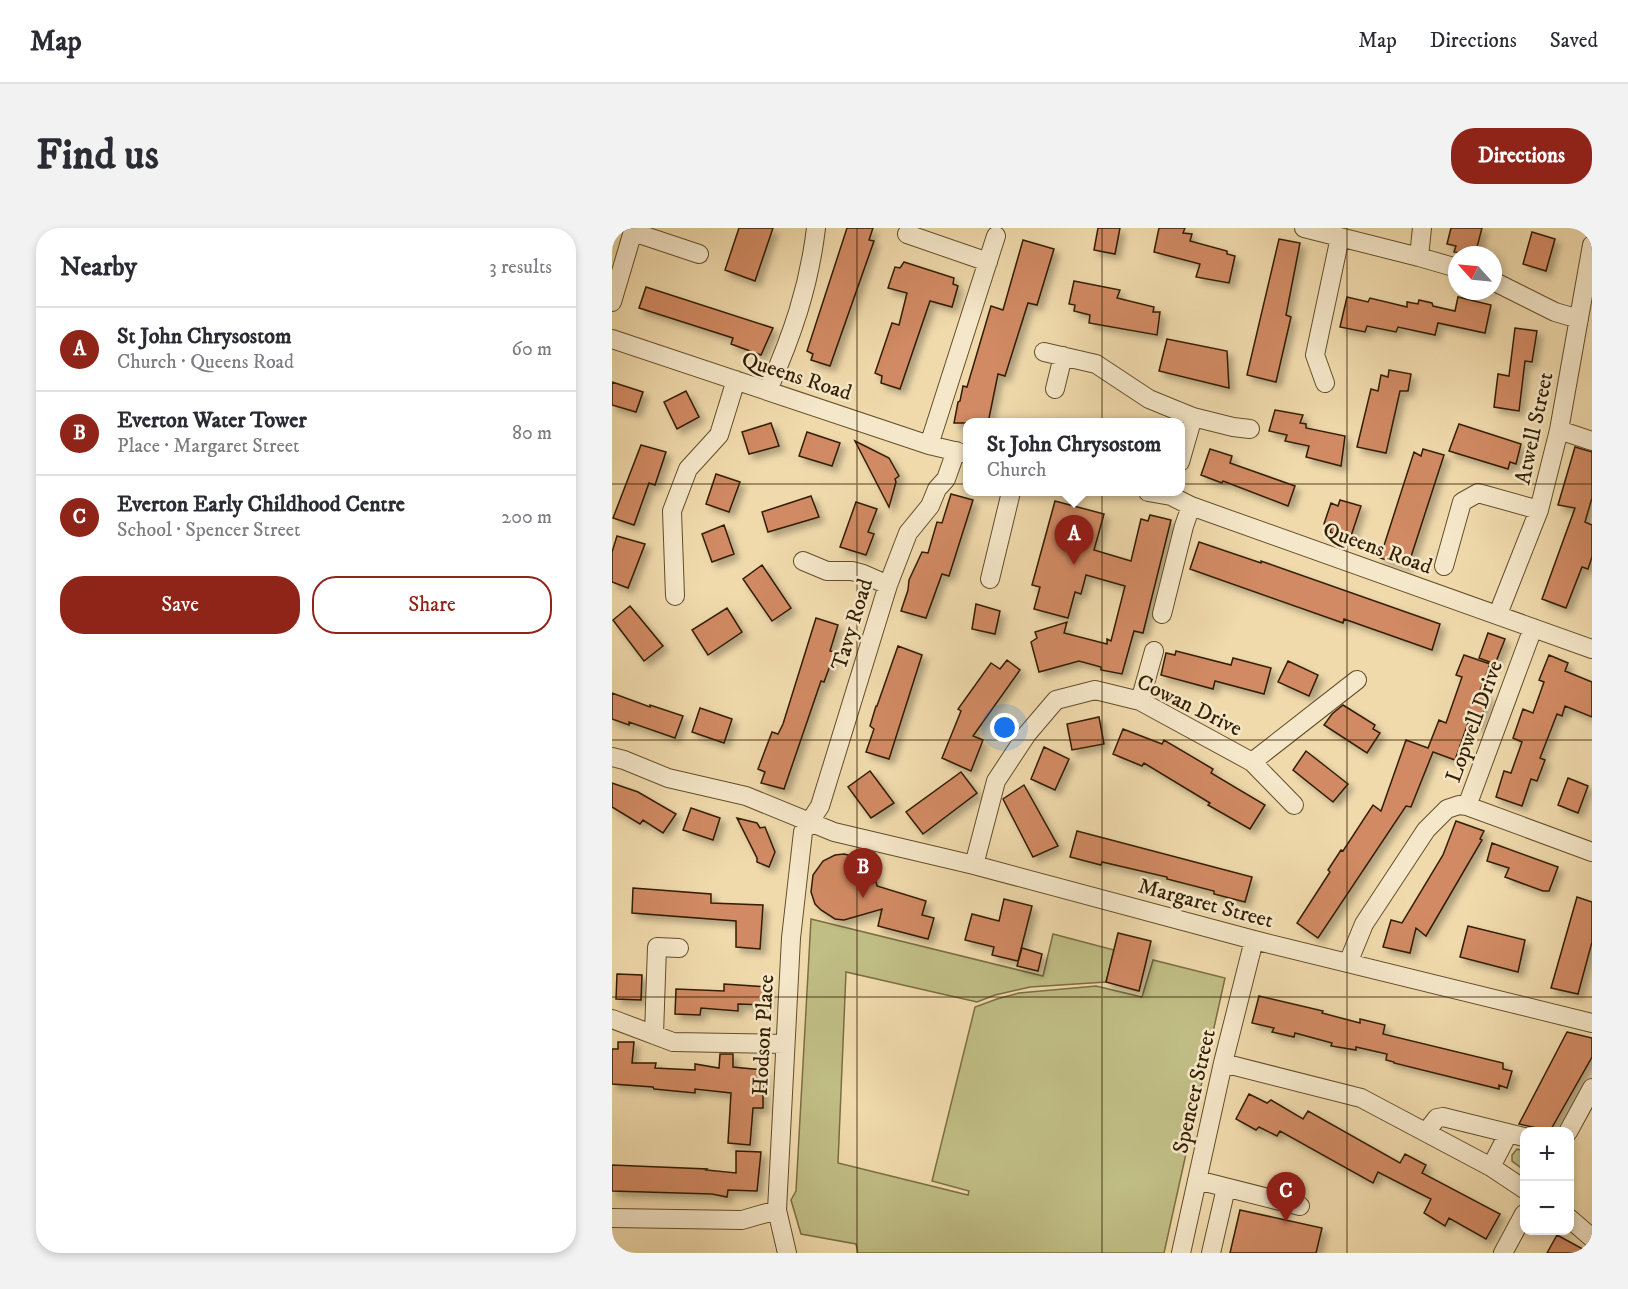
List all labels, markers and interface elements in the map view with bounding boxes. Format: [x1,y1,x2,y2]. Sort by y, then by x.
text: Map [30,24,82,59]
text: Map [1358,28,1397,54]
text: Directions [1430,28,1517,54]
text: Saved [1550,28,1598,54]
button: Directions [1451,128,1592,184]
text: Find us [36,130,159,182]
north arrow [1448,246,1502,300]
text: Nearby [60,251,137,284]
text: 3 results [489,255,552,280]
text: St John Chrysostom [117,323,291,350]
text: A [73,337,86,362]
text: 60 m [512,337,552,362]
street label: Queens Road [738,346,855,407]
text: Church · Queens Road [117,350,294,375]
street label: Atwell Street [1509,370,1560,487]
text: Everton Water Tower [117,407,307,434]
popup [963,418,1185,496]
text: B [73,421,86,446]
text: 80 m [512,421,552,446]
text: St John Chrysostom [987,431,1161,458]
text: Place · Margaret Street [117,434,299,459]
text: Church [987,458,1047,483]
text: Everton Early Childhood Centre [117,491,405,518]
text: C [73,505,86,530]
text: 200 m [501,505,552,530]
pin: A [1054,516,1094,565]
street label: Queens Road [1319,516,1436,581]
text: School · Spencer Street [117,518,300,543]
street label: Tavy Road [826,575,879,674]
button: Save [60,576,300,634]
button: Share [312,576,552,634]
street label: Lopwell Drive [1440,657,1509,786]
street label: Cowan Drive [1132,668,1246,742]
your location [990,713,1019,742]
pin: B [844,848,882,898]
street label: Margaret Street [1135,872,1276,934]
street label: Hodson Place [747,974,780,1096]
street label: Spencer Street [1167,1027,1222,1156]
map controls [1520,1127,1574,1235]
button: + [1520,1127,1574,1181]
pin: C [1266,1172,1306,1222]
button: − [1520,1181,1574,1235]

